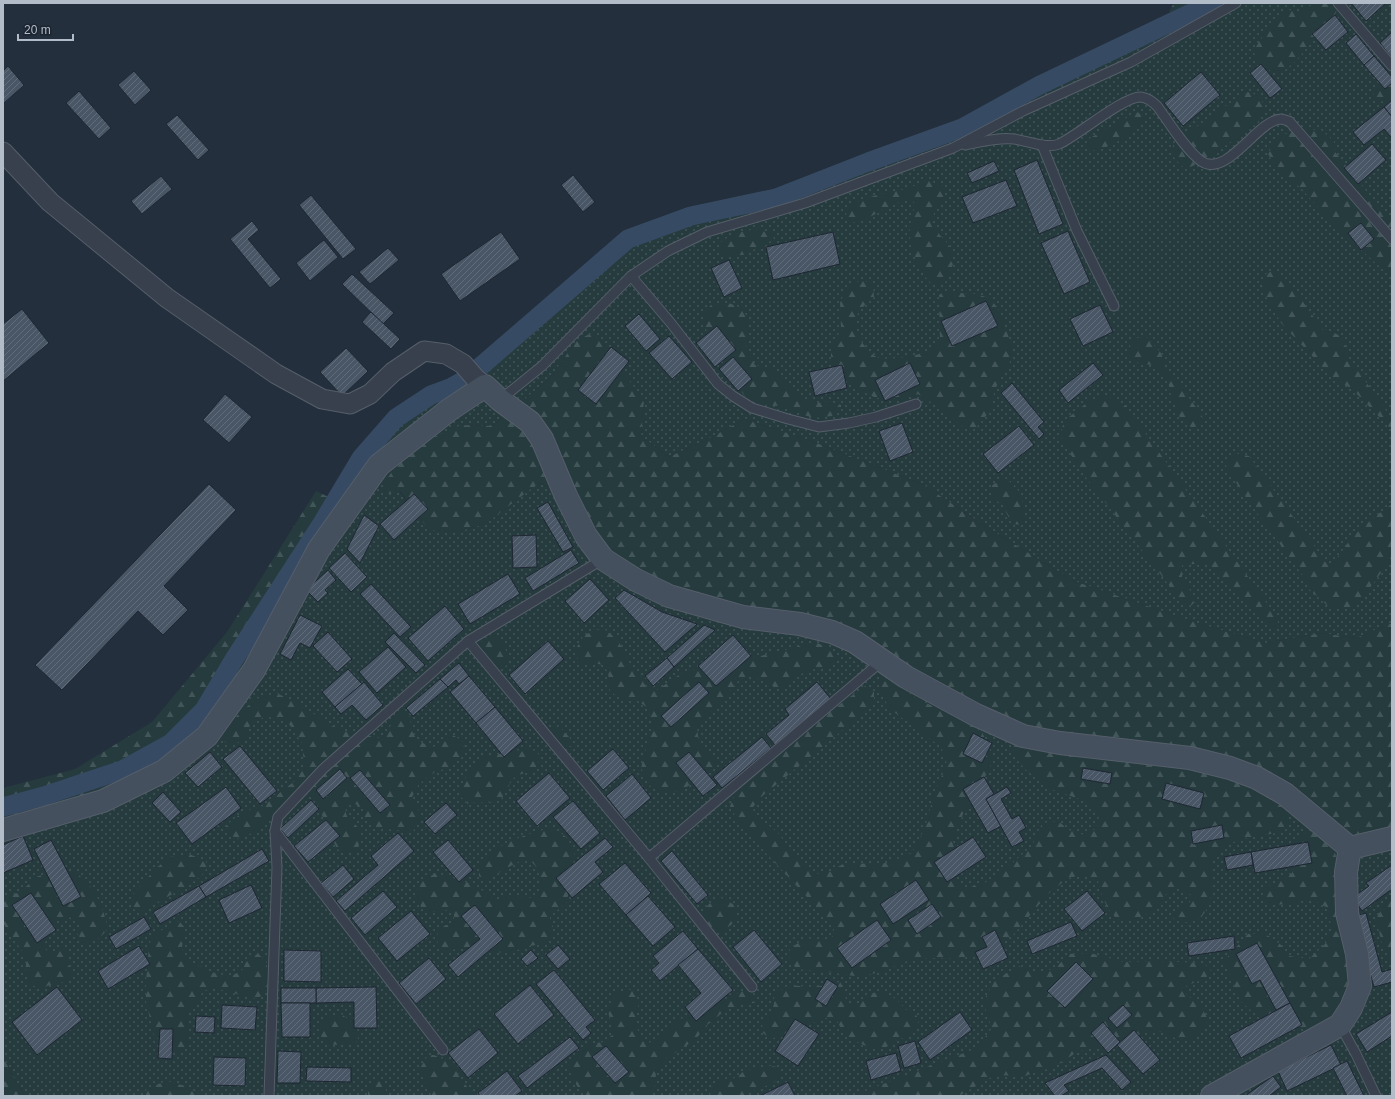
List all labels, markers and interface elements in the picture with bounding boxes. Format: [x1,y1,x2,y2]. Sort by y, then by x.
scale bar [18,16,73,42]
text: 20 m [24,23,51,37]

